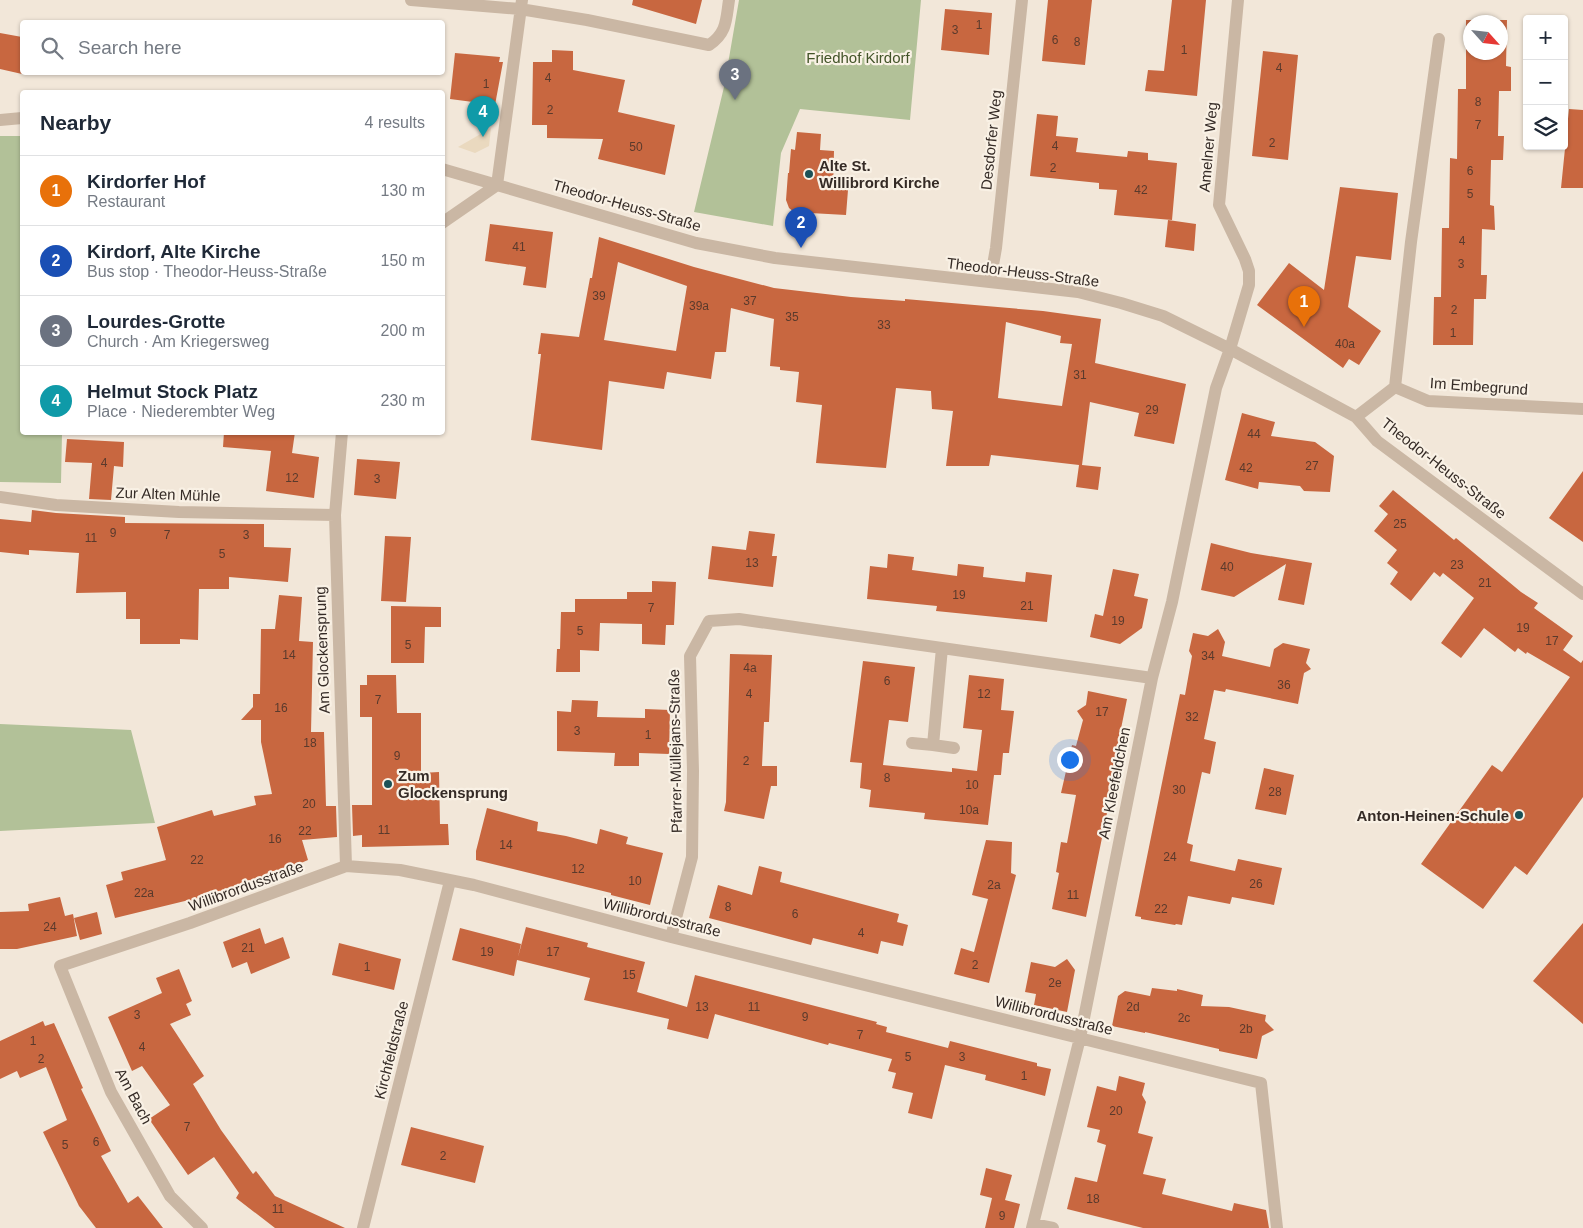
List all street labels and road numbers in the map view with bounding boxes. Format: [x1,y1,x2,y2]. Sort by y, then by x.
street label: Desdorfer Weg [977,89,1005,191]
street label: Amelner Weg [1196,101,1220,193]
street label: Theodor-Heuss-Straße [551,176,703,234]
street label: Theodor-Heuss-Straße [946,254,1100,290]
street label: Im Embegrund [1429,374,1529,398]
street label: Theodor-Heuss-Straße [1378,414,1510,522]
street label: Zur Alten Mühle [115,484,221,504]
street label: Am Glockensprung [311,586,333,714]
street label: Pfarrer-Müllejans-Straße [665,669,685,833]
street label: Am Kleefeldchen [1095,726,1133,840]
street label: Willibrordusstraße [186,857,306,915]
street label: Willibrordusstraße [601,894,723,940]
street label: Willibrordusstraße [993,992,1115,1038]
street label: Kirchfeldstraße [371,999,411,1101]
street label: Am Bach [112,1065,156,1127]

